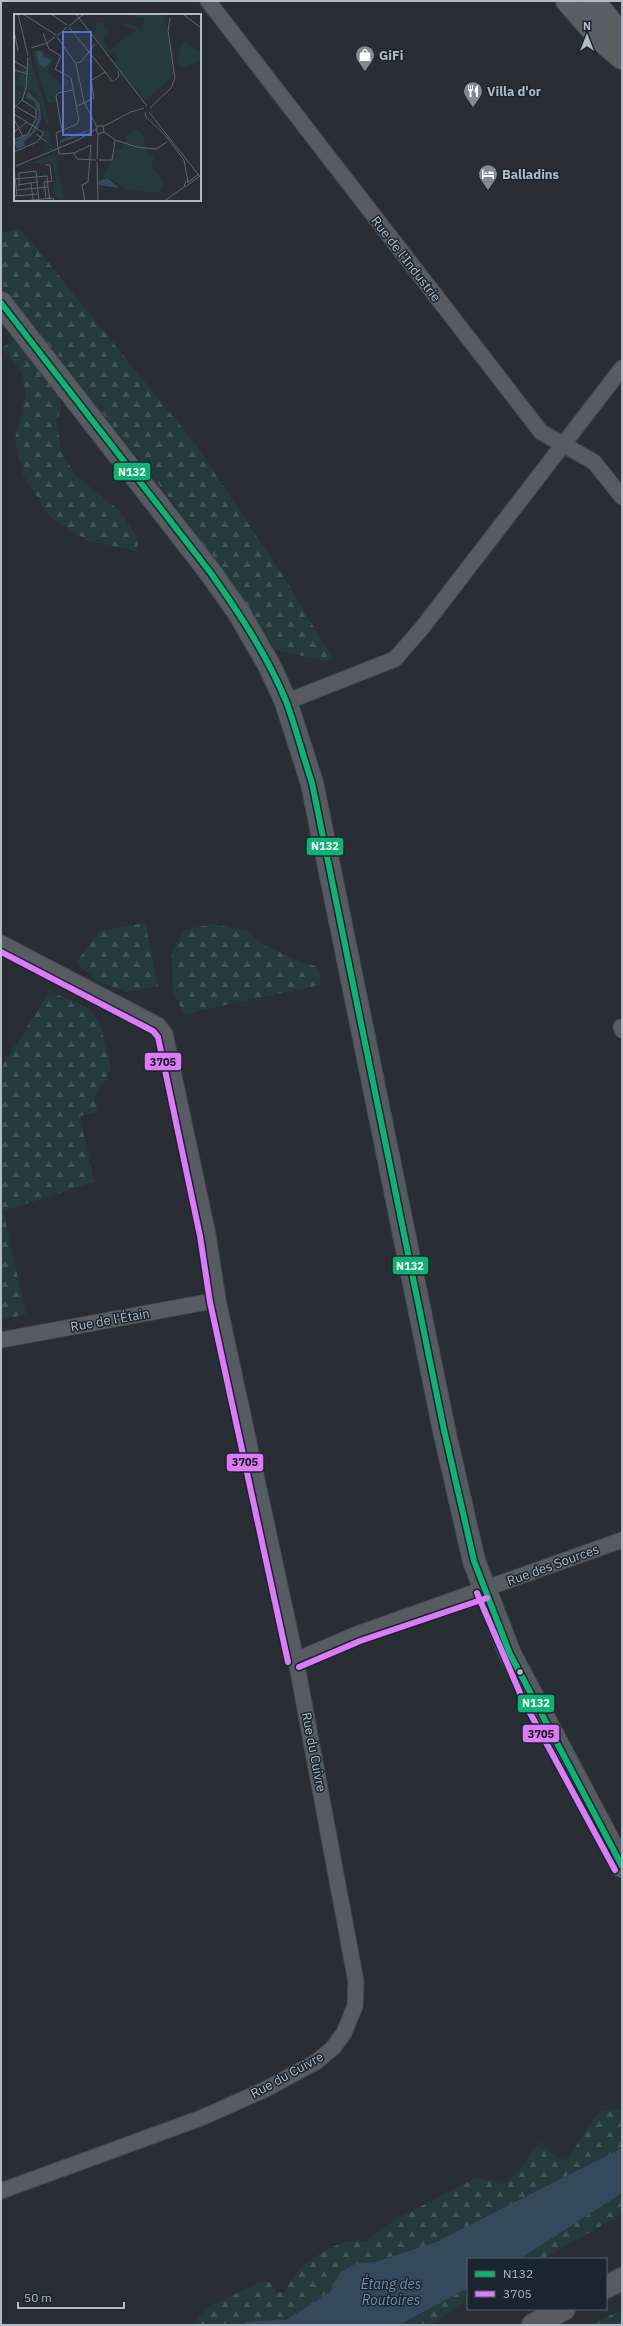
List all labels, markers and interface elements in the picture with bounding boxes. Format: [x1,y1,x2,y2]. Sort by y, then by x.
inset map [14,14,201,201]
north arrow [567,16,607,56]
text: N [583,19,591,33]
shop icon: GiFi [354,44,376,72]
place label: GiFi [379,47,403,64]
restaurant icon: Villa d'or [462,80,484,108]
place label: Villa d'or [487,83,541,100]
hotel icon: Balladins [477,163,499,191]
place label: Balladins [502,166,560,183]
street label: Rue de l'Industrie [367,213,445,305]
line badge: N132 [113,462,151,481]
text: N132 [118,465,146,479]
line badge: N132 [306,837,344,856]
text: N132 [311,839,339,853]
line badge: 3705 [144,1052,182,1071]
text: 3705 [150,1055,177,1069]
line badge: N132 [392,1256,429,1275]
text: N132 [396,1259,424,1273]
street label: Rue de l'Étain [69,1305,151,1335]
line badge: 3705 [226,1453,264,1472]
text: 3705 [232,1455,259,1469]
street label: Rue des Sources [505,1540,601,1590]
unlabelled marker [515,1667,525,1677]
line badge: N132 [517,1694,555,1713]
text: N132 [522,1696,550,1710]
street label: Rue du Cuivre [298,1711,330,1793]
line badge: 3705 [522,1724,560,1743]
text: 3705 [528,1727,555,1741]
street label: Rue du Cuivre [248,2048,326,2102]
legend [467,2258,607,2310]
text: N132 [503,2266,533,2281]
water label: Étang des Routoires [361,2274,422,2309]
scale bar [18,2284,124,2310]
text: 3705 [503,2286,532,2301]
text: 50 m [24,2290,52,2305]

